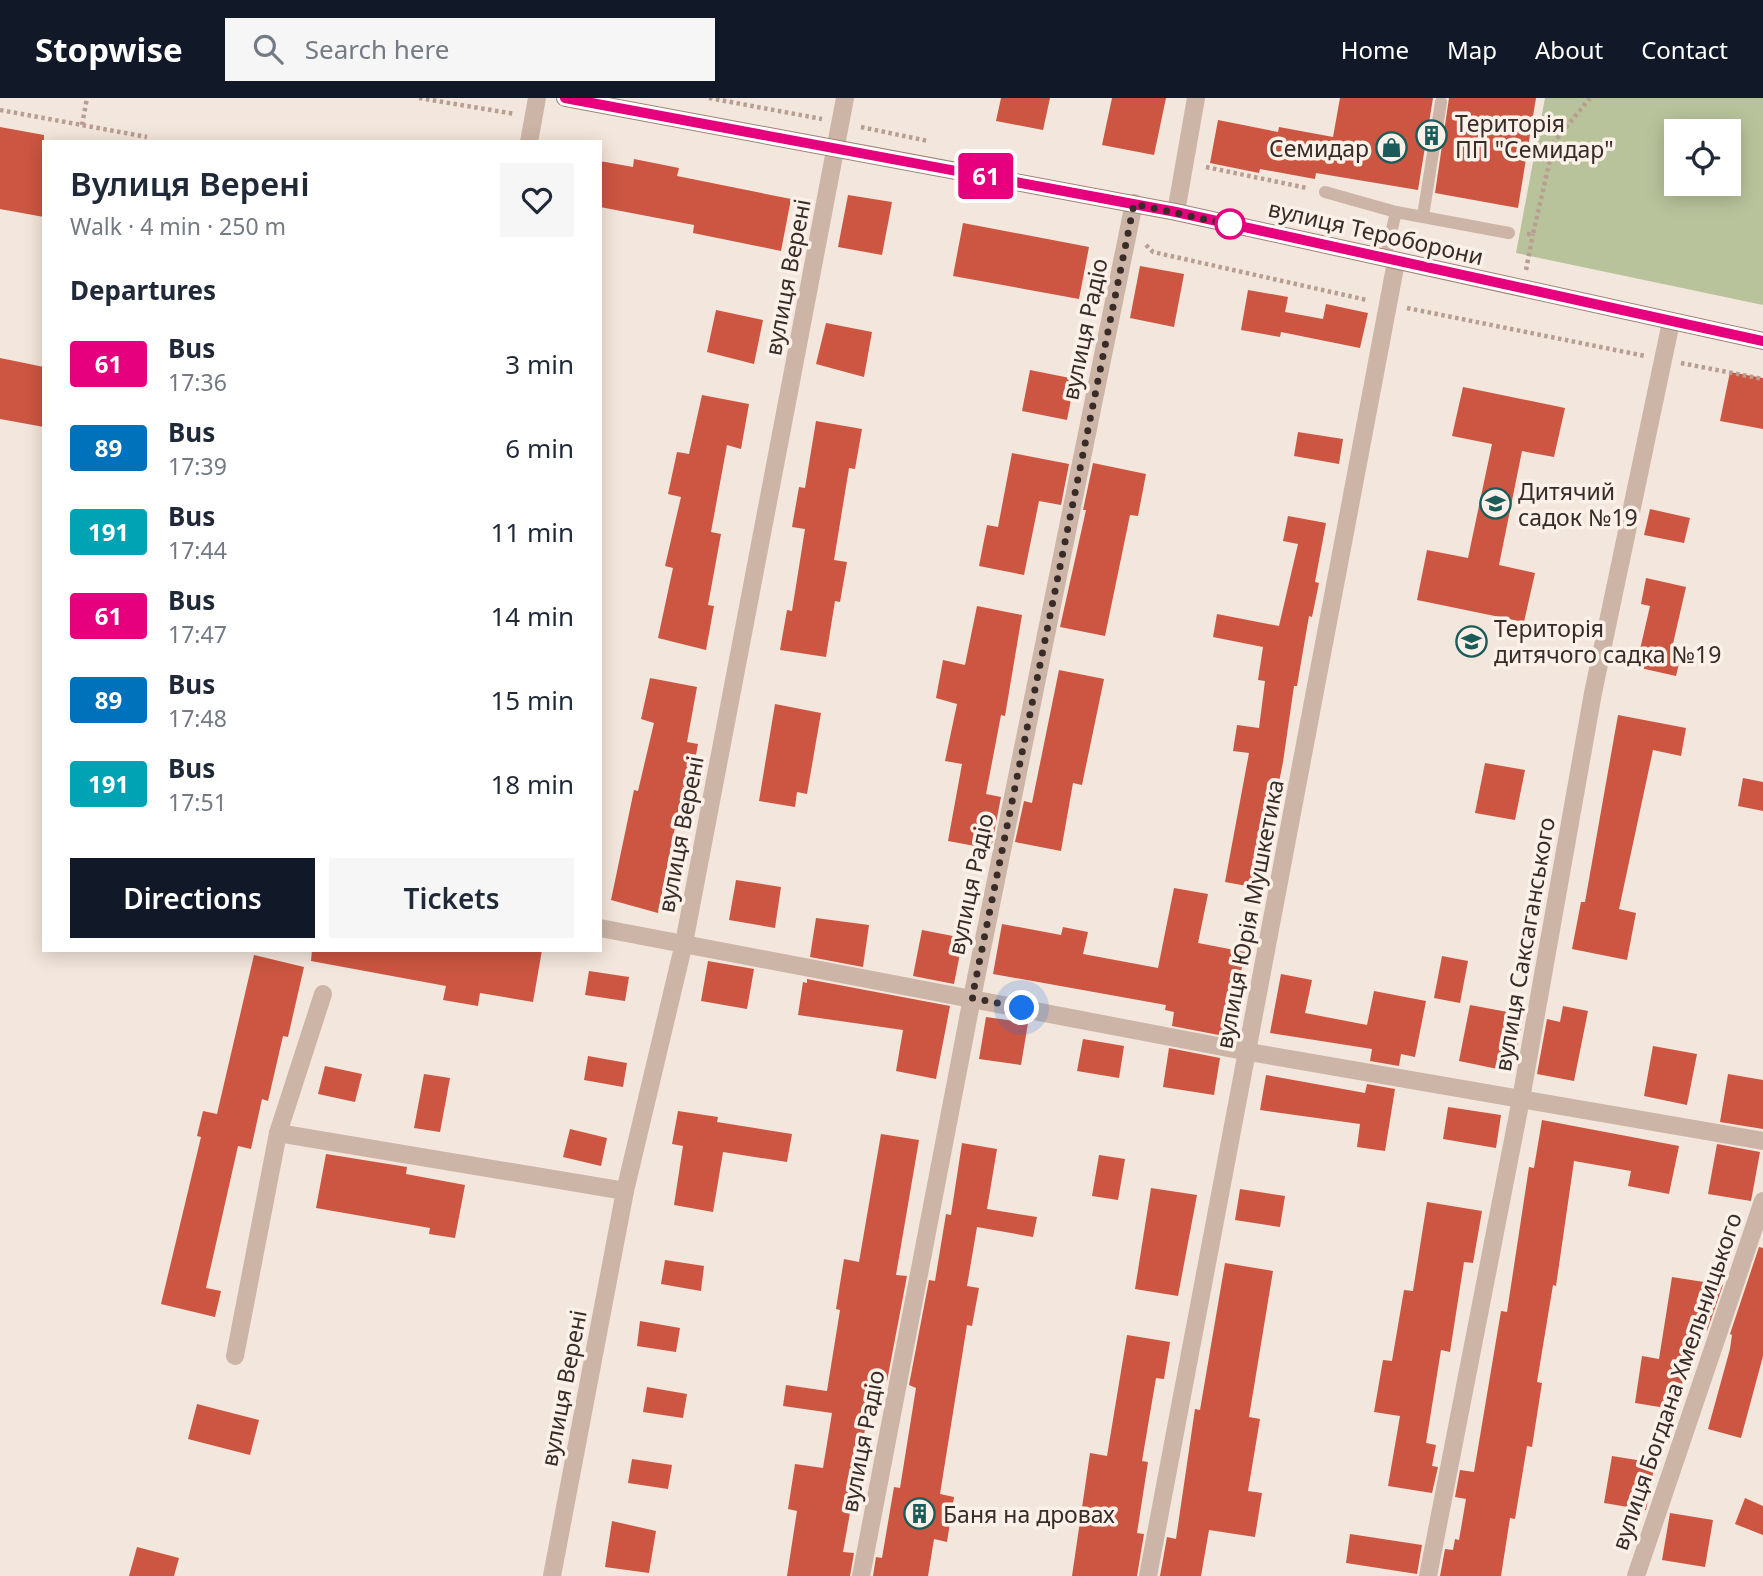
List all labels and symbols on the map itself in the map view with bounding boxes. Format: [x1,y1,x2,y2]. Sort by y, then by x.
place label: Територія ПП "Семидар" [1455,107,1614,165]
building icon: Територія ПП "Семидар" [1415,119,1449,153]
shop icon: Семидар [1375,131,1409,165]
place label: Семидар [1269,132,1369,164]
line badge: 61 [954,153,1018,199]
street label: вулиця Тероборони [1265,192,1487,272]
street label: вулиця Верені [756,196,818,358]
unlabelled marker [1215,209,1245,239]
street label: вулиця Радіо [1053,255,1115,403]
place label: Дитячий садок №19 [1518,475,1638,533]
school or university icon: Дитячий садок №19 [1478,487,1512,521]
place label: Територія дитячого садка №19 [1494,612,1721,670]
school or university icon: Територія дитячого садка №19 [1454,624,1488,658]
street label: вулиця Верені [649,753,711,915]
street label: вулиця Юрія Мушкетика [1207,777,1291,1051]
street label: вулиця Радіо [939,810,1001,958]
street label: вулиця Саксаганського [1486,814,1562,1074]
your location [1004,990,1039,1025]
street label: вулиця Богдана Хмельницького [1603,1208,1749,1554]
street label: вулиця Верені [532,1307,594,1469]
street label: вулиця Радіо [833,1367,891,1515]
building icon: Баня на дровах [903,1497,937,1531]
place label: Баня на дровах [943,1498,1115,1530]

